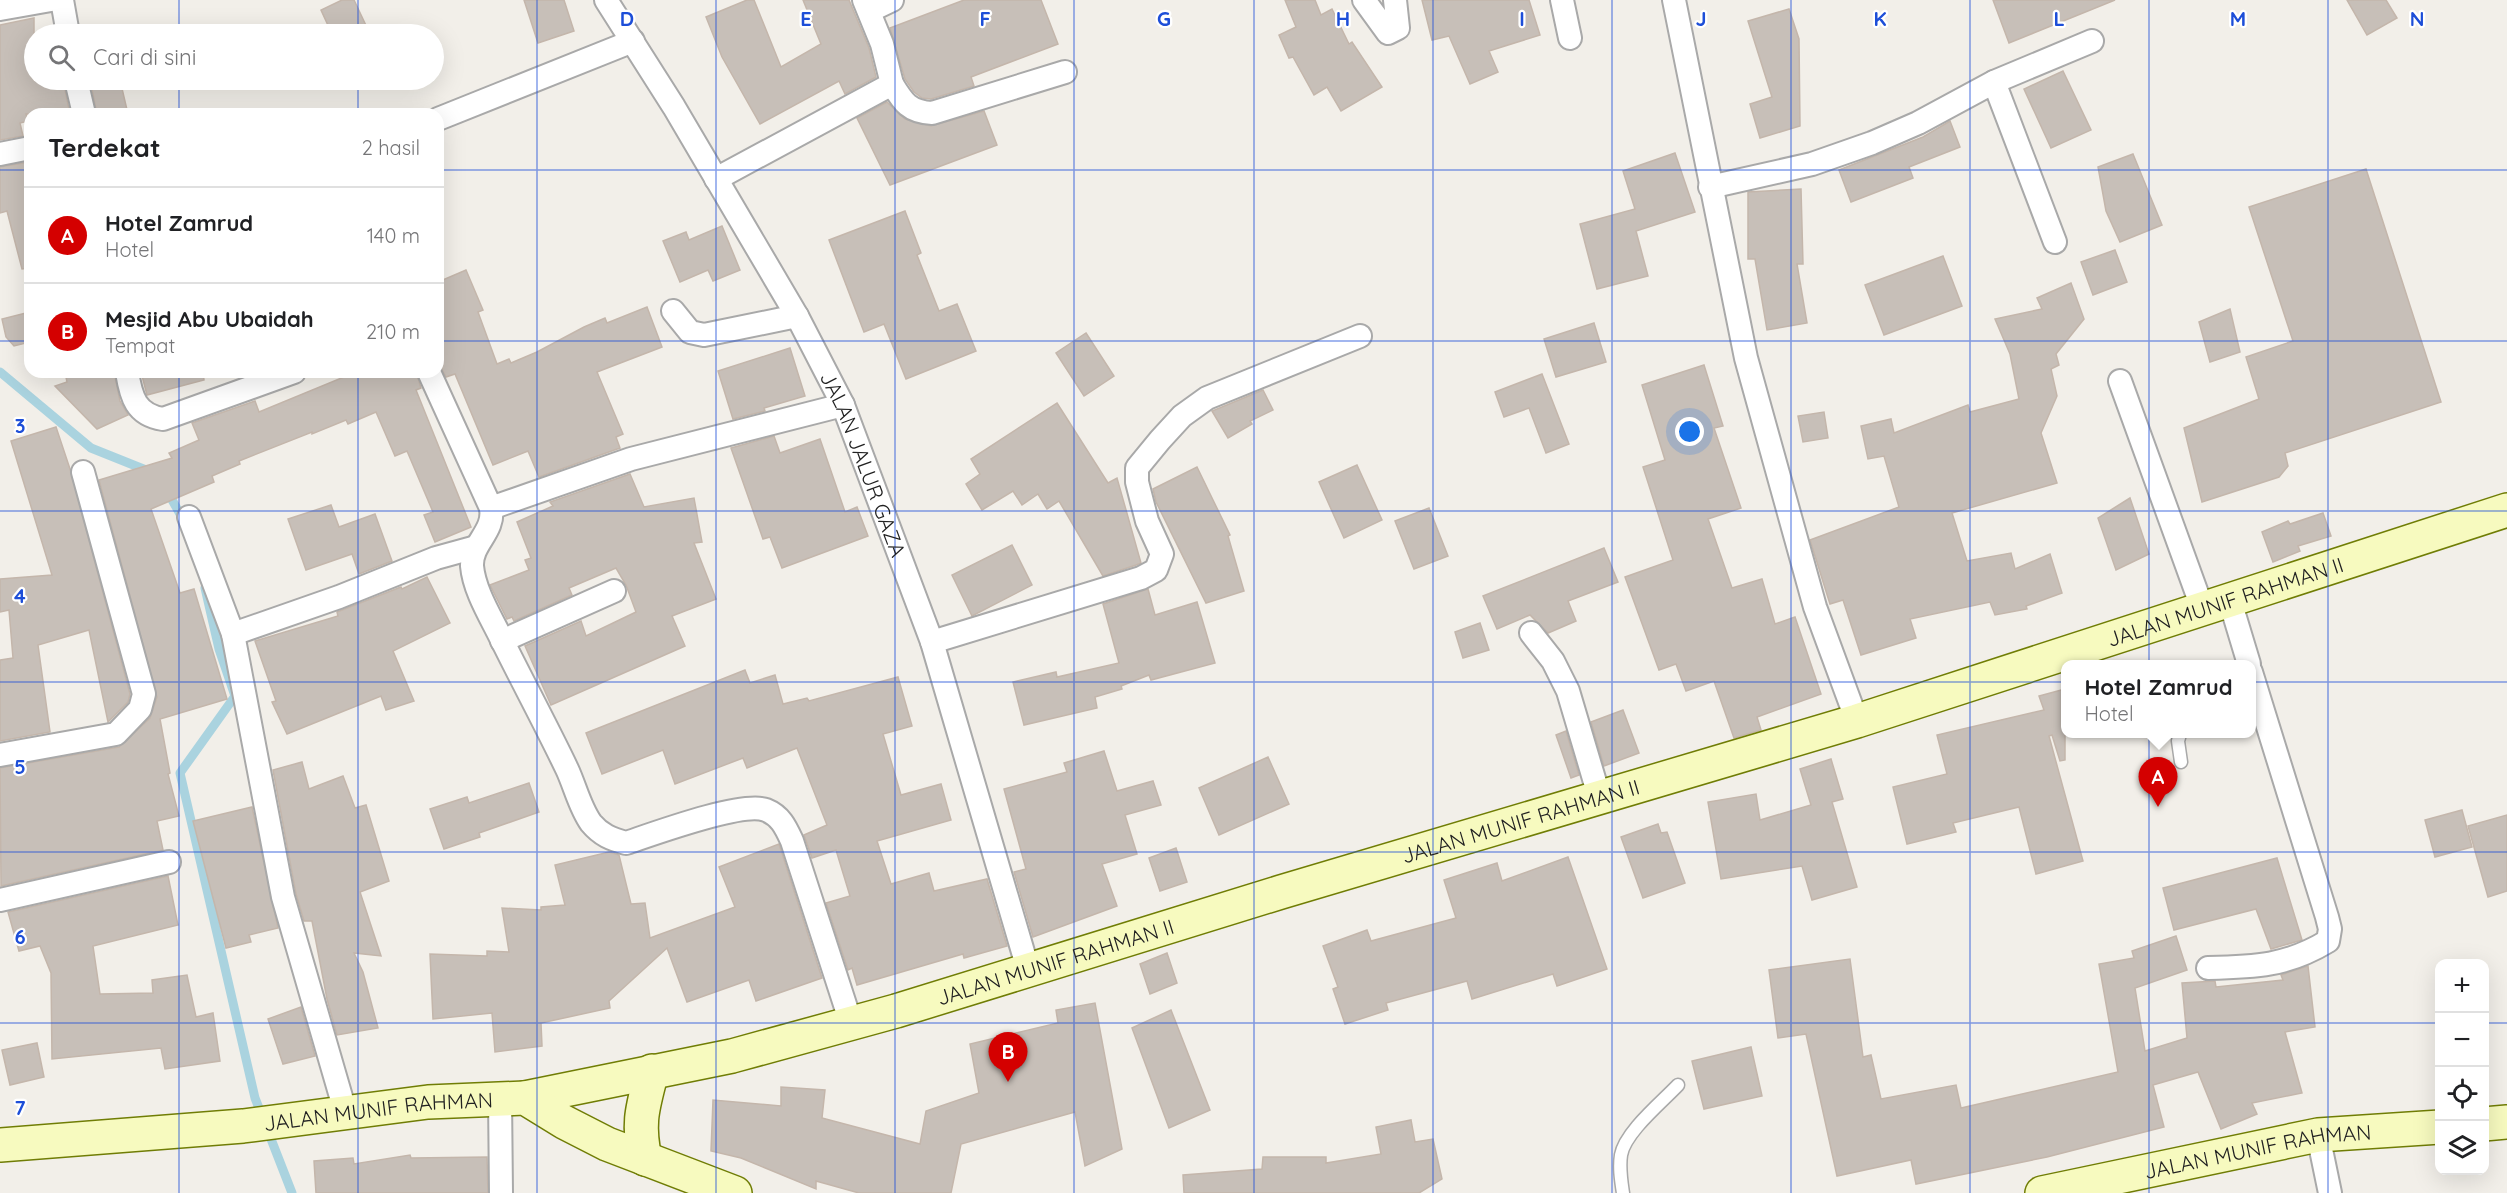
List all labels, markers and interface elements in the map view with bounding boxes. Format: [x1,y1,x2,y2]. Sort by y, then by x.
text: D [620,6,634,31]
text: E [800,6,812,31]
text: F [979,6,991,31]
text: G [1157,6,1171,31]
text: H [1336,6,1350,31]
text: I [1519,6,1525,31]
text: J [1695,6,1707,31]
text: K [1873,6,1887,31]
text: L [2053,6,2065,31]
text: M [2230,6,2246,31]
text: N [2410,6,2424,31]
search box [24,24,444,90]
icon: search [45,41,78,74]
text: Cari di sini [93,43,196,71]
text: Terdekat [48,131,161,164]
text: 2 hasil [362,135,420,160]
text: Hotel Zamrud [105,209,253,237]
text: A [61,223,74,248]
text: 140 m [367,223,420,248]
text: Hotel [105,237,154,262]
text: Mesjid Abu Ubaidah [105,305,314,333]
text: B [61,319,74,344]
text: 210 m [366,319,420,344]
text: Tempat [105,333,175,358]
street label: JALAN JALUR GAZA [815,367,912,560]
text: 3 [15,413,25,438]
your location [1675,417,1704,446]
street label: JALAN MUNIF RAHMAN II [2104,551,2346,652]
text: 4 [14,583,26,608]
popup [2061,660,2256,738]
text: Hotel Zamrud [2084,673,2233,701]
text: Hotel [2084,701,2133,726]
text: 5 [14,754,26,779]
pin: A [2138,758,2178,807]
street label: JALAN MUNIF RAHMAN II [1398,773,1642,869]
street label: JALAN MUNIF RAHMAN II [933,913,1177,1011]
text: 6 [14,924,26,949]
map controls [2435,959,2489,1175]
button: + [2435,959,2489,1013]
button: − [2435,1013,2489,1067]
pin: B [988,1032,1028,1082]
button: locate [2435,1067,2489,1121]
street label: JALAN MUNIF RAHMAN [262,1086,494,1136]
text: 7 [15,1095,26,1120]
street label: JALAN MUNIF RAHMAN [2142,1119,2372,1184]
button: layers [2435,1121,2489,1175]

